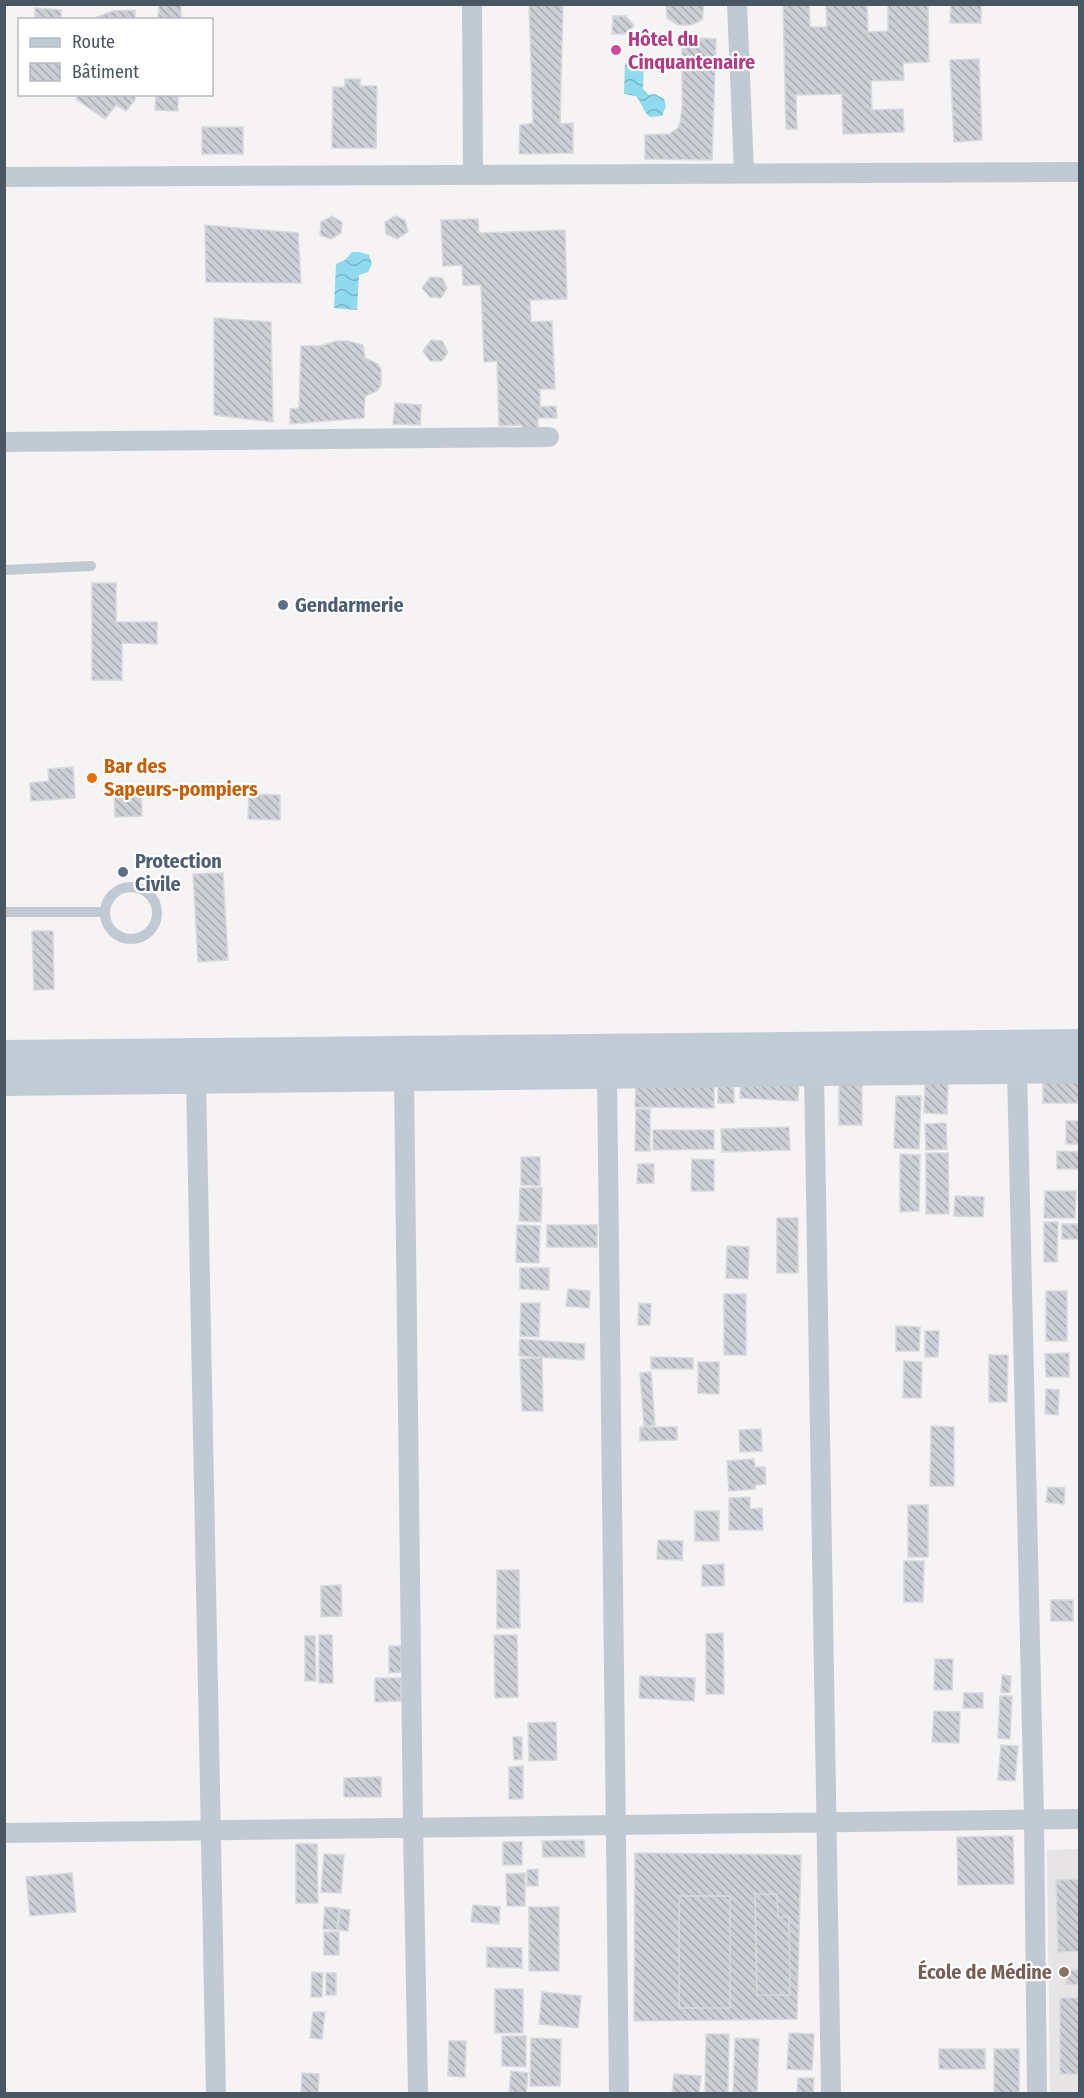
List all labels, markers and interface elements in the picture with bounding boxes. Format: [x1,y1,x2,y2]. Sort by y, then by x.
legend [18,18,213,96]
place label: Hôtel du Cinquantenaire [628,27,755,74]
text: Route [72,31,115,53]
marker: Hôtel du Cinquantenaire [609,43,623,57]
text: Bâtiment [72,61,139,83]
place label: Gendarmerie [295,593,404,617]
marker: Gendarmerie [276,598,290,612]
place label: Bar des Sapeurs-pompiers [104,754,258,801]
marker: Bar des Sapeurs-pompiers [85,771,99,785]
place label: Protection Civile [135,849,222,896]
marker: Protection Civile [116,865,130,879]
place label: École de Médine [918,1959,1052,1984]
marker: École de Médine [1057,1965,1071,1979]

